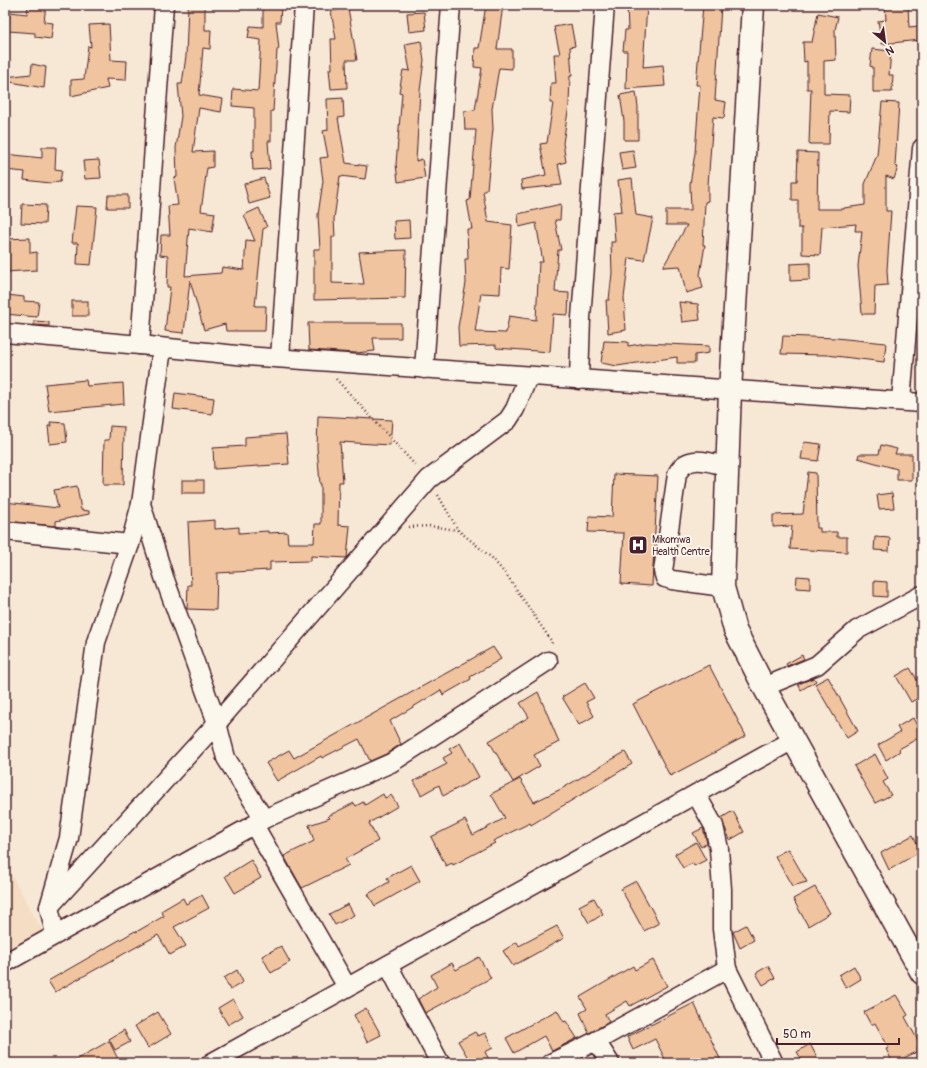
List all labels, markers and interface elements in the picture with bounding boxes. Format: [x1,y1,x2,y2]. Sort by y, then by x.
north arrow [865,22,905,62]
text: N [883,43,896,58]
hospital icon: Mikomwa Health Centre [627,534,649,556]
place label: Mikomwa Health Centre [652,534,710,558]
scale bar [777,1020,899,1046]
text: 50 m [783,1027,811,1042]

